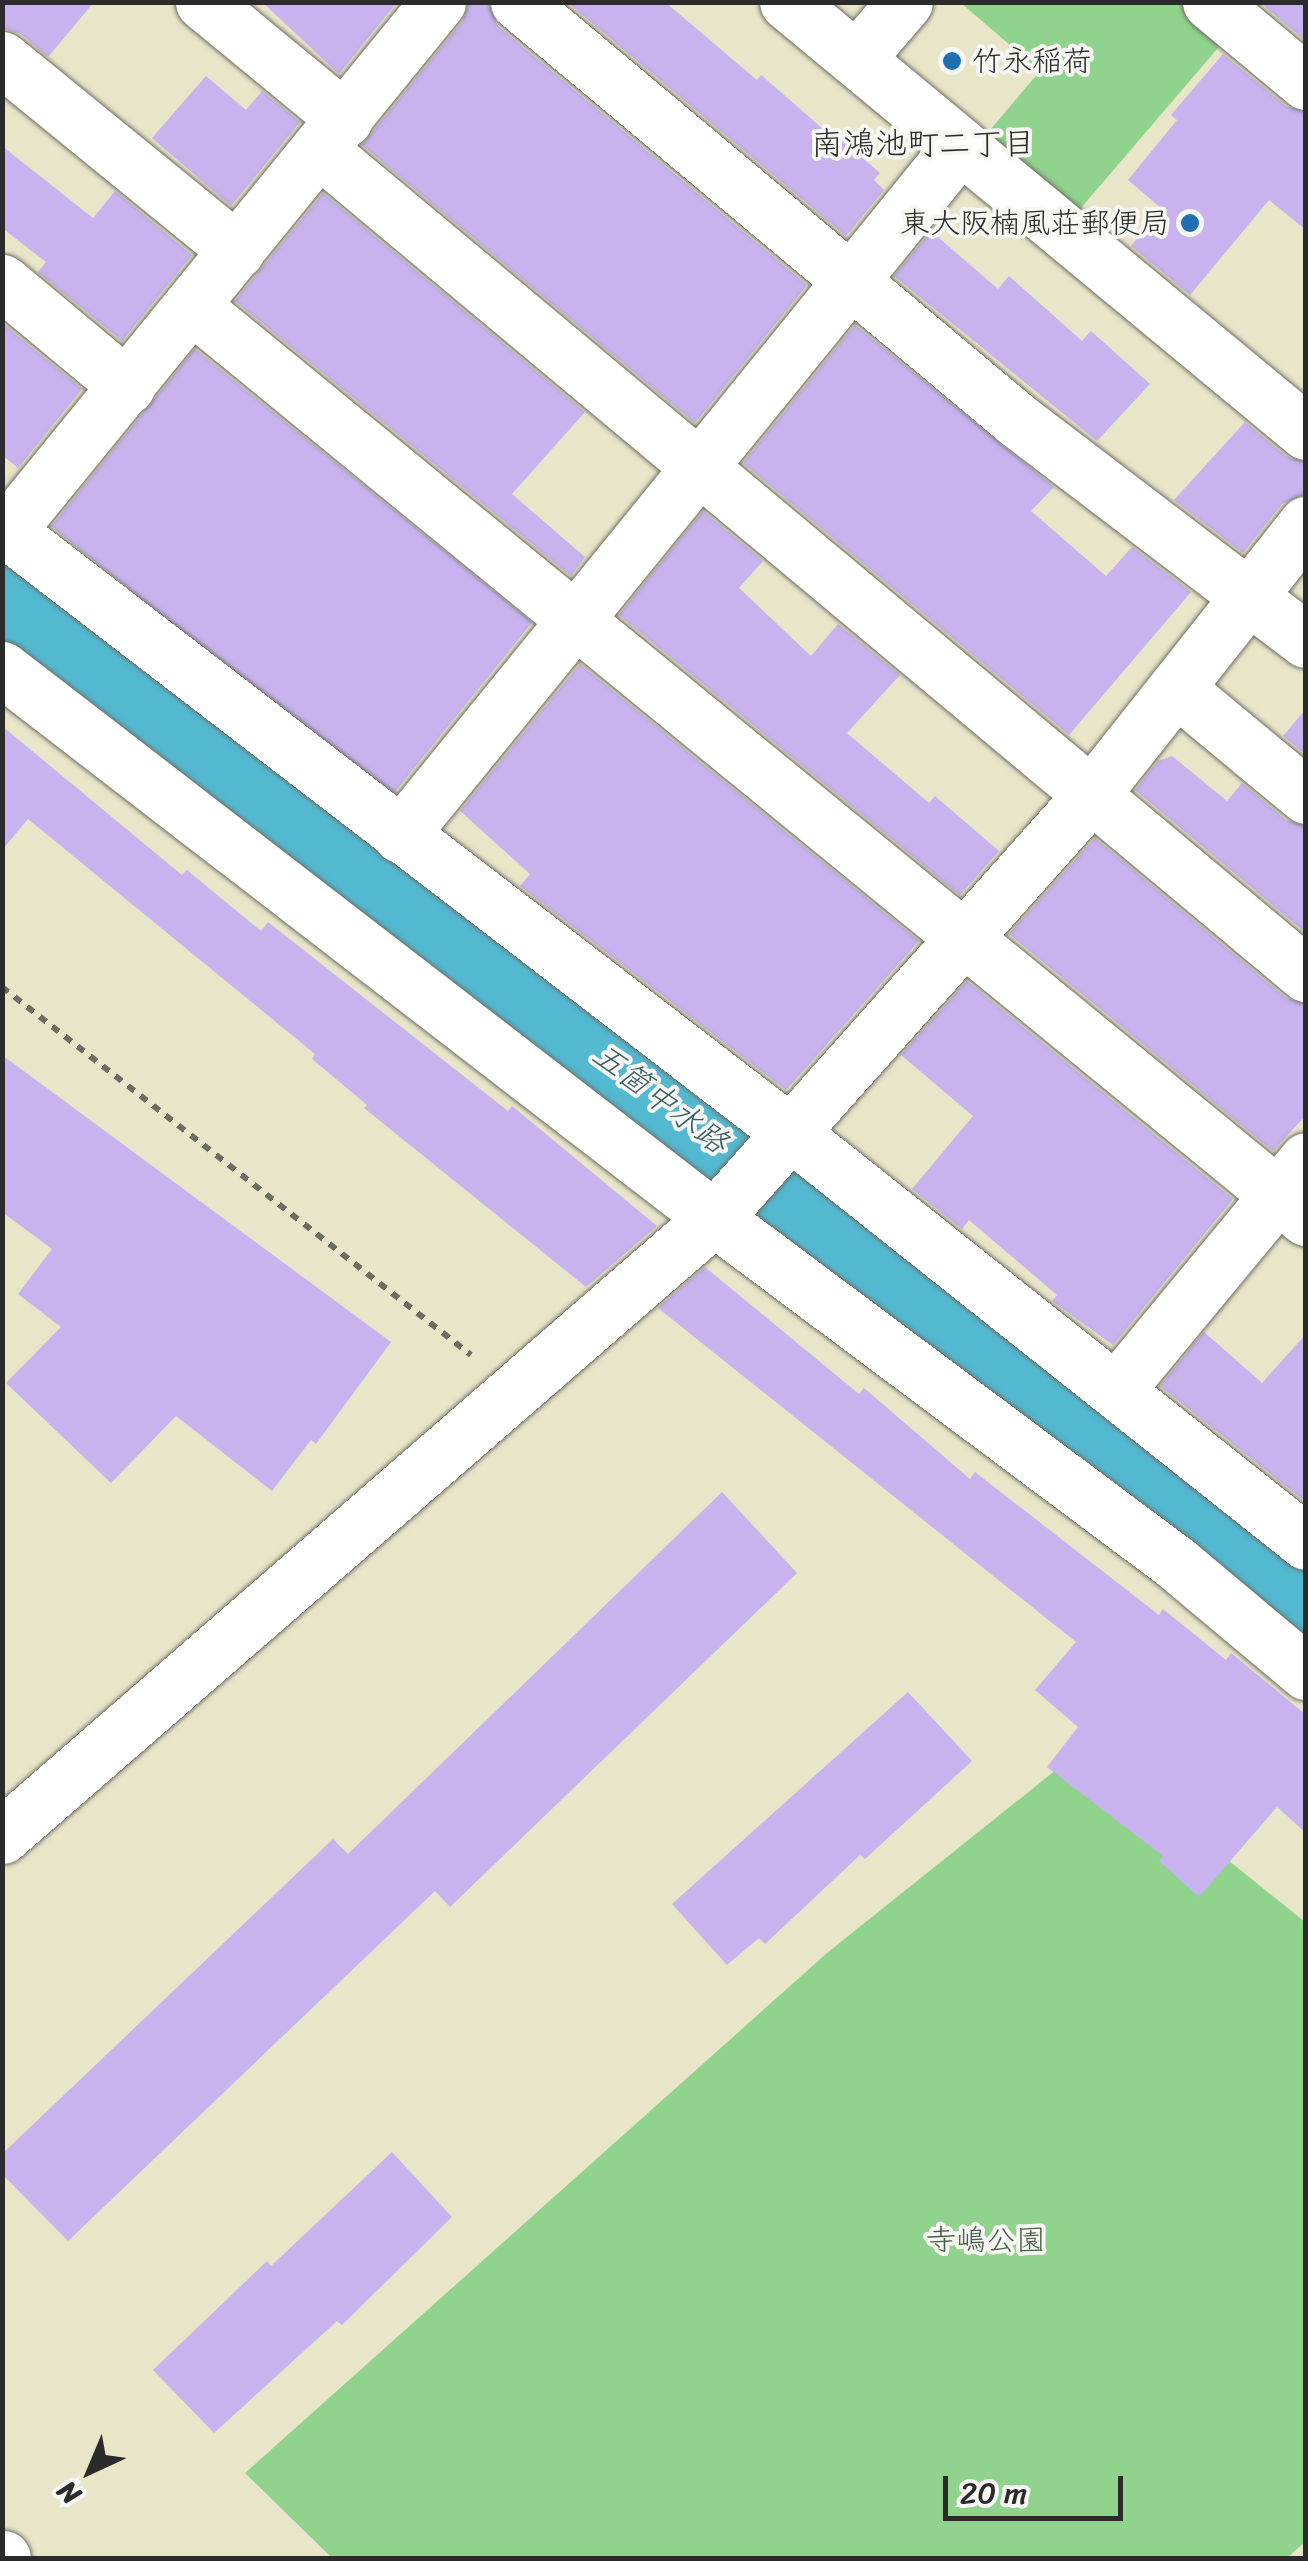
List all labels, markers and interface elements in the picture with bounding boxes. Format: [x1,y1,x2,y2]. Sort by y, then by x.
place label: 竹永稲荷 [972,43,1092,79]
marker: 竹永稲荷 [941,50,963,72]
district label: 南鴻池町二丁目 [811,125,1035,163]
place label: 東大阪楠風荘郵便局 [900,205,1170,241]
marker: 東大阪楠風荘郵便局 [1179,212,1201,234]
water label: 五箇中水路 [585,1036,735,1162]
park label: 寺嶋公園 [926,2222,1046,2258]
north arrow [40,2421,140,2521]
scale bar [948,2456,1128,2518]
text: 20 m [960,2466,1027,2520]
text: N [45,2469,93,2517]

